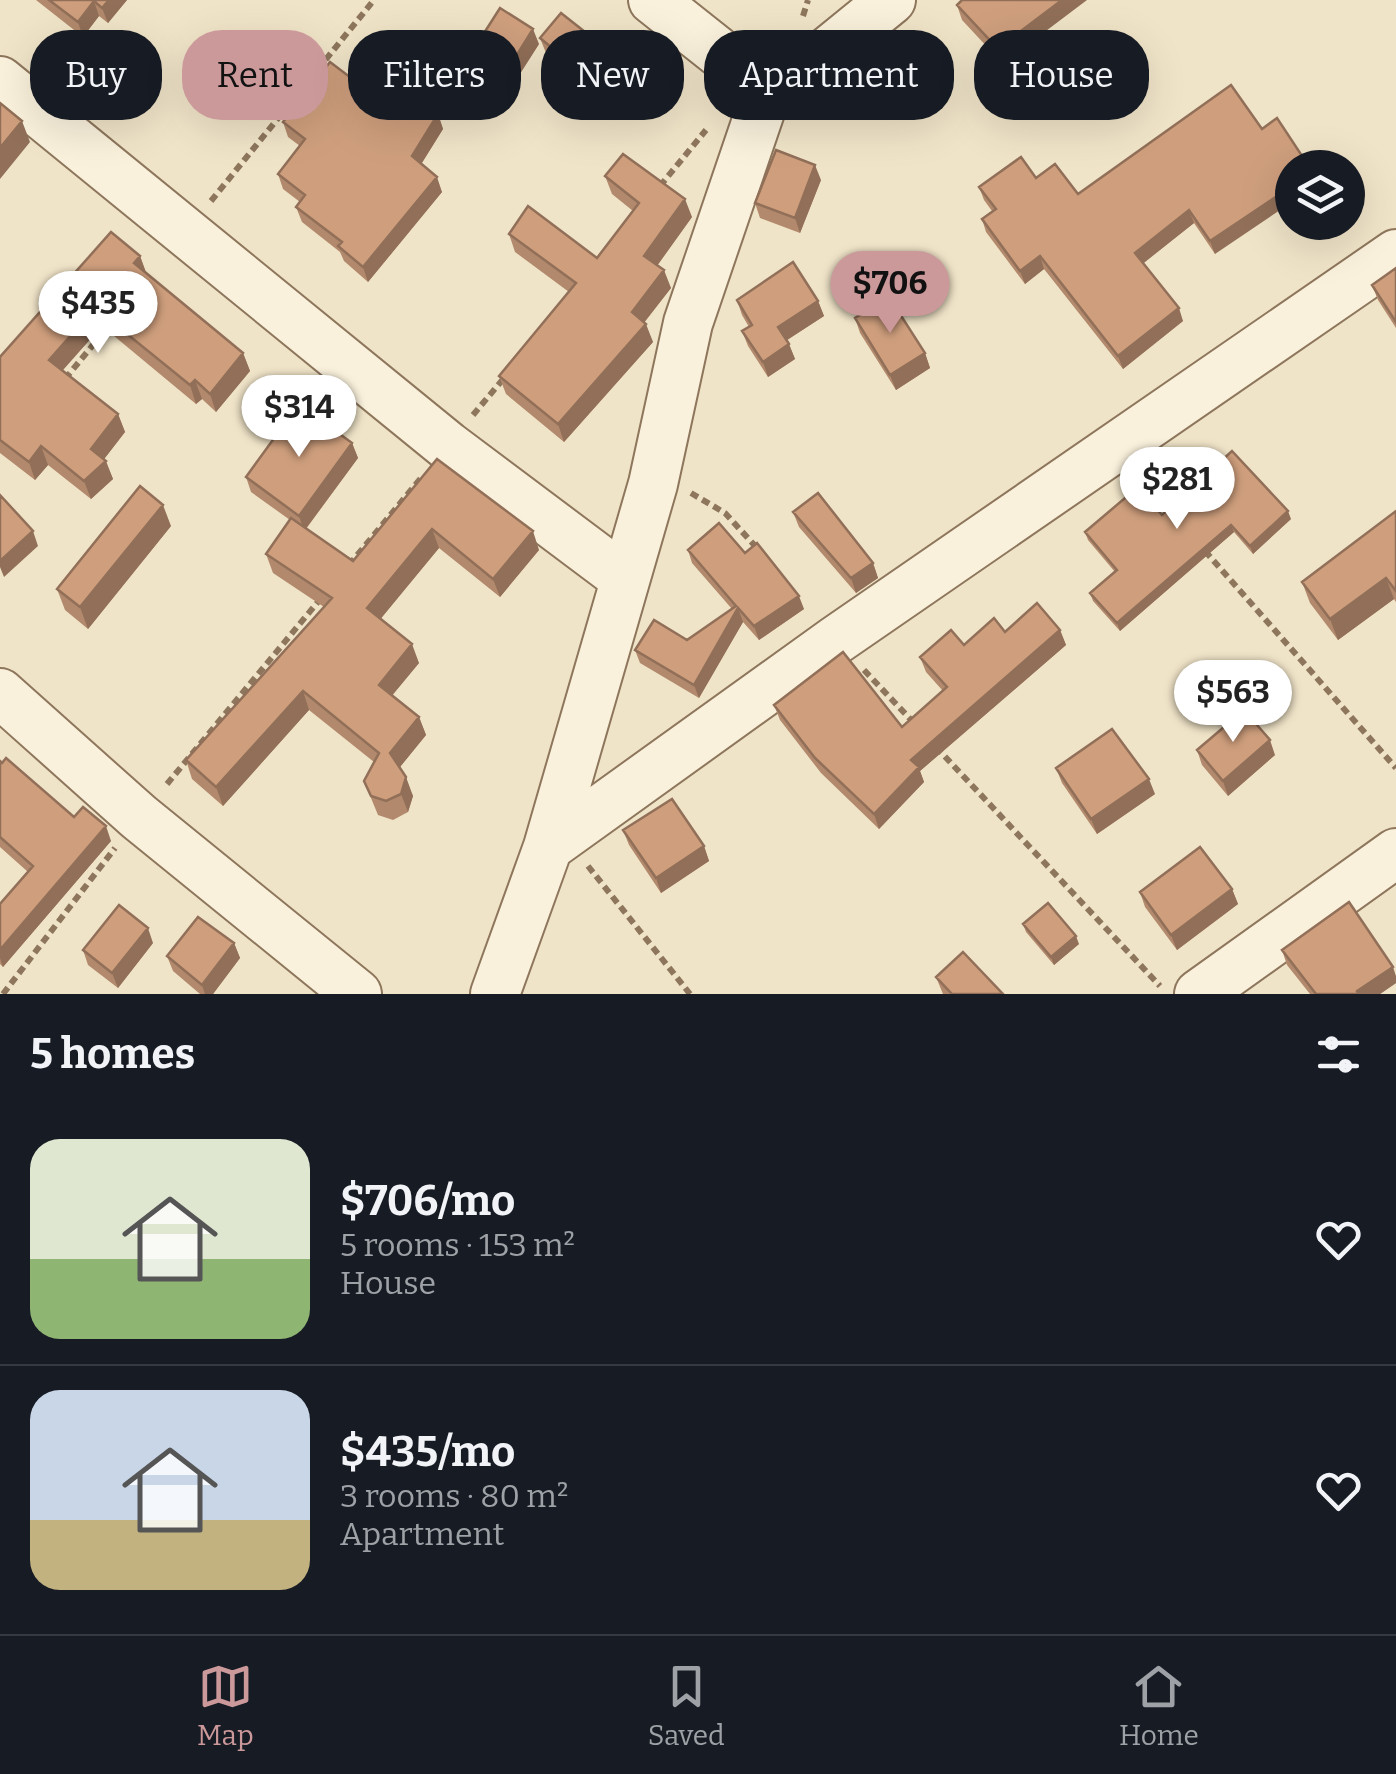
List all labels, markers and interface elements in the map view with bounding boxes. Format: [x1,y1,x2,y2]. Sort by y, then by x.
chip: Buy [30,30,162,120]
chip: Rent [182,30,328,120]
chip: Filters [348,30,521,120]
chip: New [541,30,684,120]
chip: Apartment [704,30,954,120]
chip: House [974,30,1149,120]
map controls [1275,150,1365,240]
button: layers [1275,150,1365,240]
pin: $706 [831,251,949,336]
text: $706 [853,264,927,302]
pin: $435 [39,271,157,356]
text: $435 [61,284,135,322]
pin: $314 [240,375,358,460]
text: $314 [263,388,335,426]
pin: $281 [1118,447,1236,532]
text: $281 [1142,460,1212,498]
pin: $563 [1174,660,1292,745]
text: $563 [1196,673,1270,711]
icon: filters [1311,1027,1366,1082]
text: 5 homes [30,1029,195,1079]
text: $706/mo [340,1176,515,1226]
icon: home [110,1179,230,1299]
icon: heart [1311,1212,1366,1267]
text: 5 rooms · 153 m² [340,1226,575,1264]
text: House [340,1264,436,1302]
text: $435/mo [340,1427,515,1477]
icon: home [110,1430,230,1550]
icon: heart [1311,1463,1366,1518]
text: 3 rooms · 80 m² [340,1477,568,1515]
text: Apartment [340,1515,504,1553]
tab: Map [197,1659,254,1752]
tab: Saved [648,1659,725,1752]
tab: Home [1119,1659,1199,1752]

